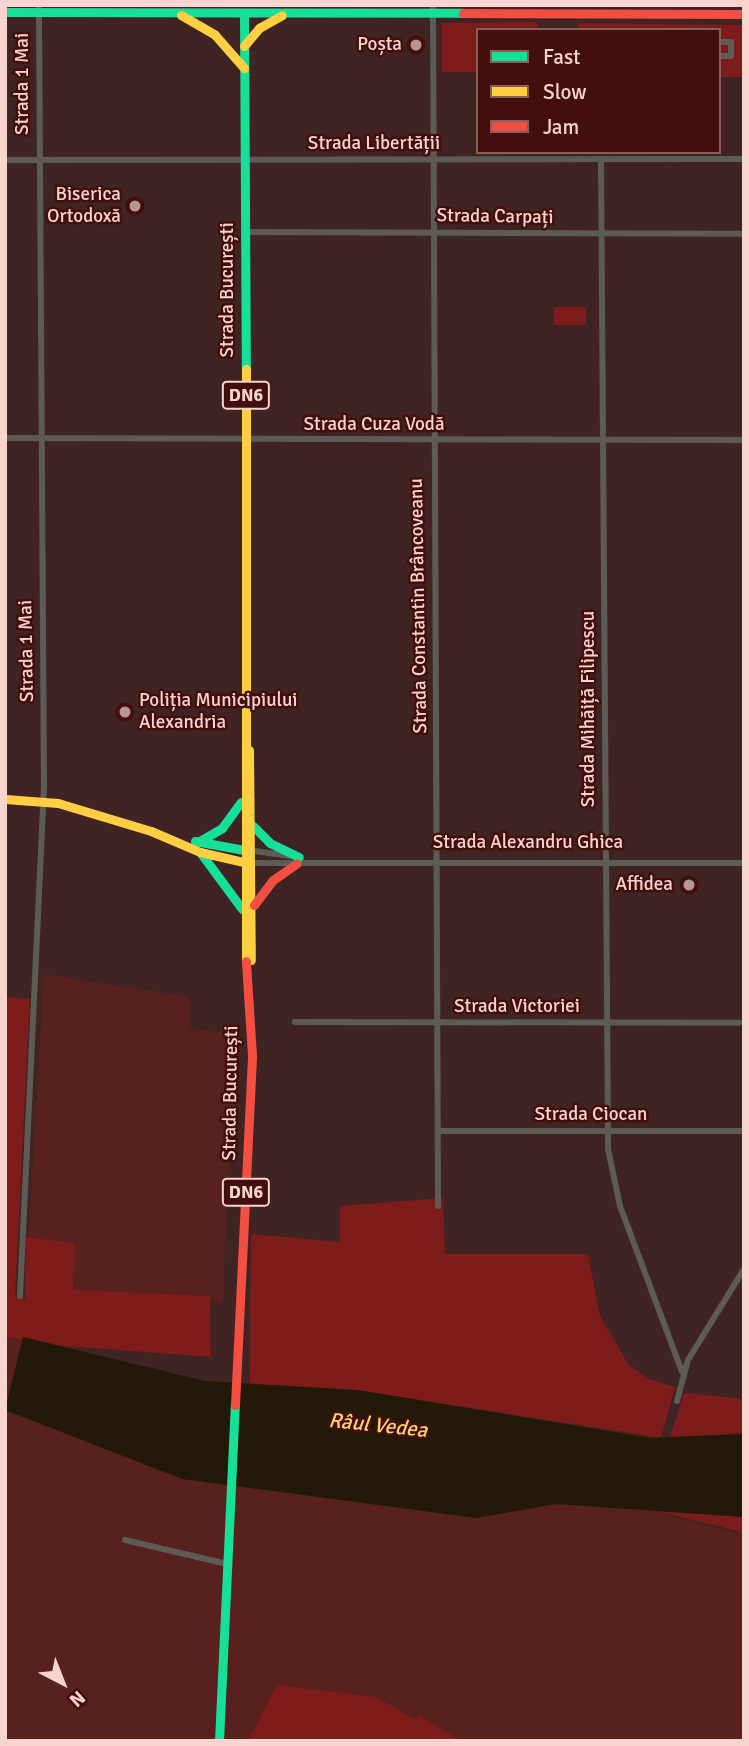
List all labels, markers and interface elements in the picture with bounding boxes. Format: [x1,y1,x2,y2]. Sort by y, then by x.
legend [476,28,721,154]
street label: Strada 1 Mai [12,33,34,135]
place label: Poșta [357,34,402,56]
marker: Poșta [408,37,424,53]
text: Fast [543,44,580,70]
text: Slow [543,79,587,105]
text: Jam [543,114,579,140]
street label: Strada Libertății [308,133,440,155]
place label: Biserica Ortodoxă [47,184,121,228]
marker: Biserica Ortodoxă [127,198,143,214]
street label: Strada Carpați [436,205,554,229]
street label: Strada București [217,222,239,358]
road number: DN6 [222,380,270,410]
street label: Strada Cuza Vodă [303,414,445,436]
street label: Strada Constantin Brâncoveanu [405,478,433,734]
street label: Strada 1 Mai [15,600,39,702]
street label: Strada Mihăiță Filipescu [578,611,600,807]
place label: Poliția Municipiului Alexandria [139,690,297,734]
marker: Poliția Municipiului Alexandria [117,704,133,720]
street label: Strada Alexandru Ghica [433,832,623,854]
place label: Affidea [616,874,673,896]
marker: Affidea [679,875,699,895]
street label: Strada Victoriei [454,996,580,1018]
street label: Strada București [218,1025,244,1161]
street label: Strada Ciocan [535,1104,647,1126]
road number: DN6 [222,1177,270,1206]
water label: Râul Vedea [327,1407,429,1443]
north arrow [28,1648,98,1718]
text: N [64,1685,90,1712]

